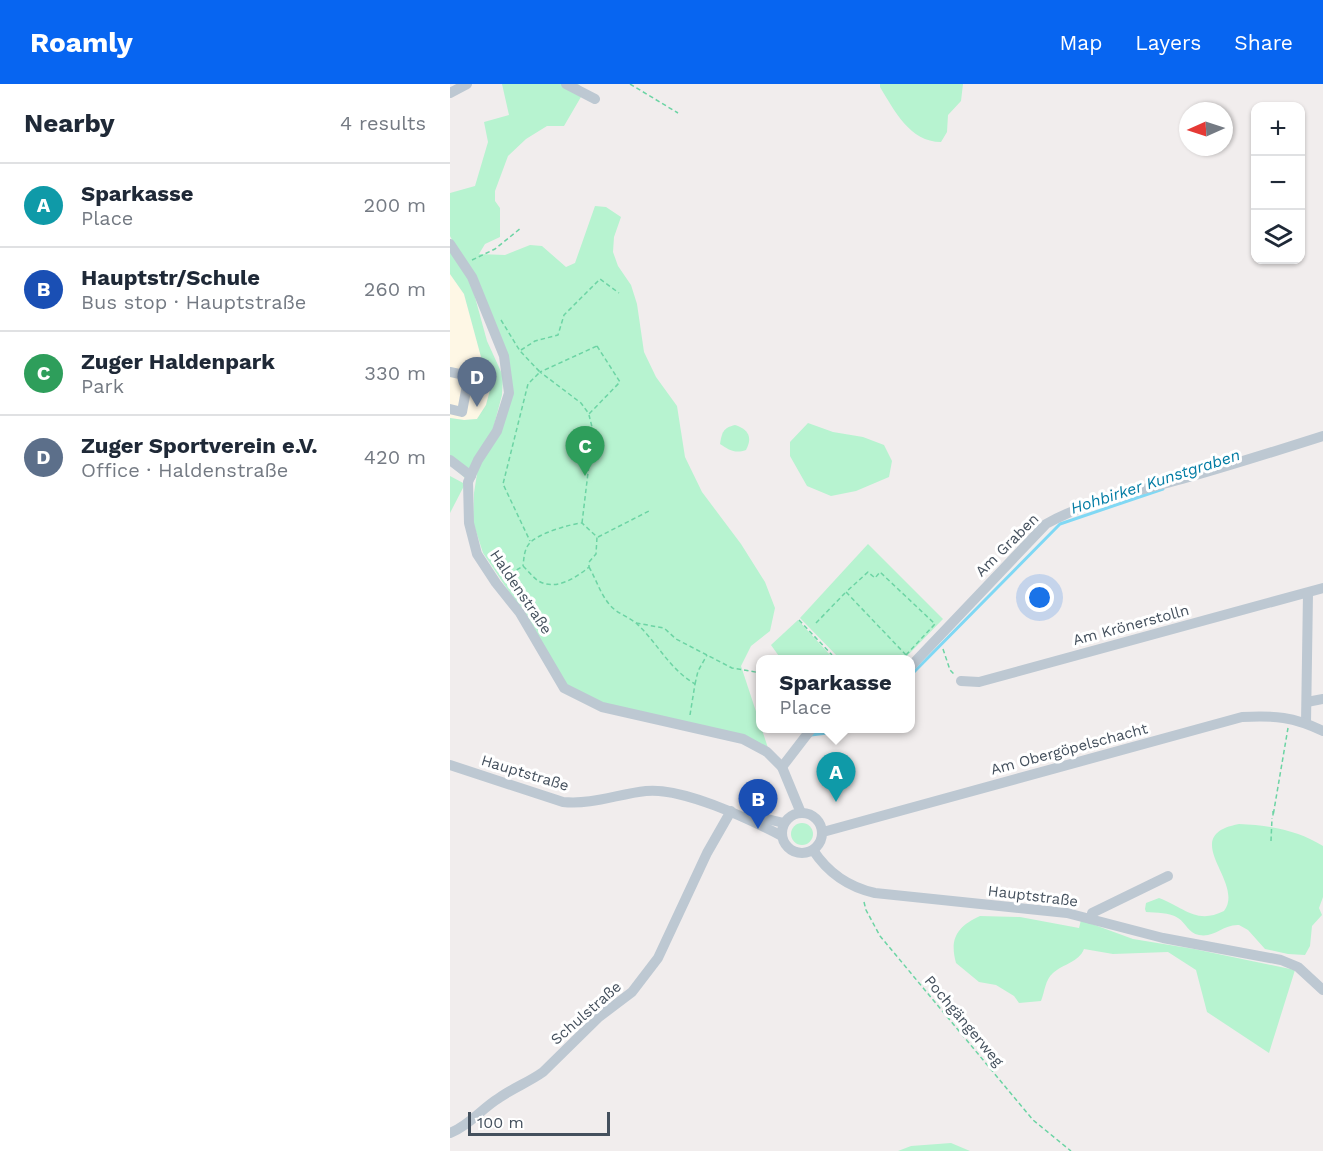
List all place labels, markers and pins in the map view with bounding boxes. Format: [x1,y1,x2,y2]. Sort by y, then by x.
pin: D [458,358,496,407]
pin: C [566,426,604,476]
pin: A [816,752,856,802]
pin: B [738,780,778,829]

